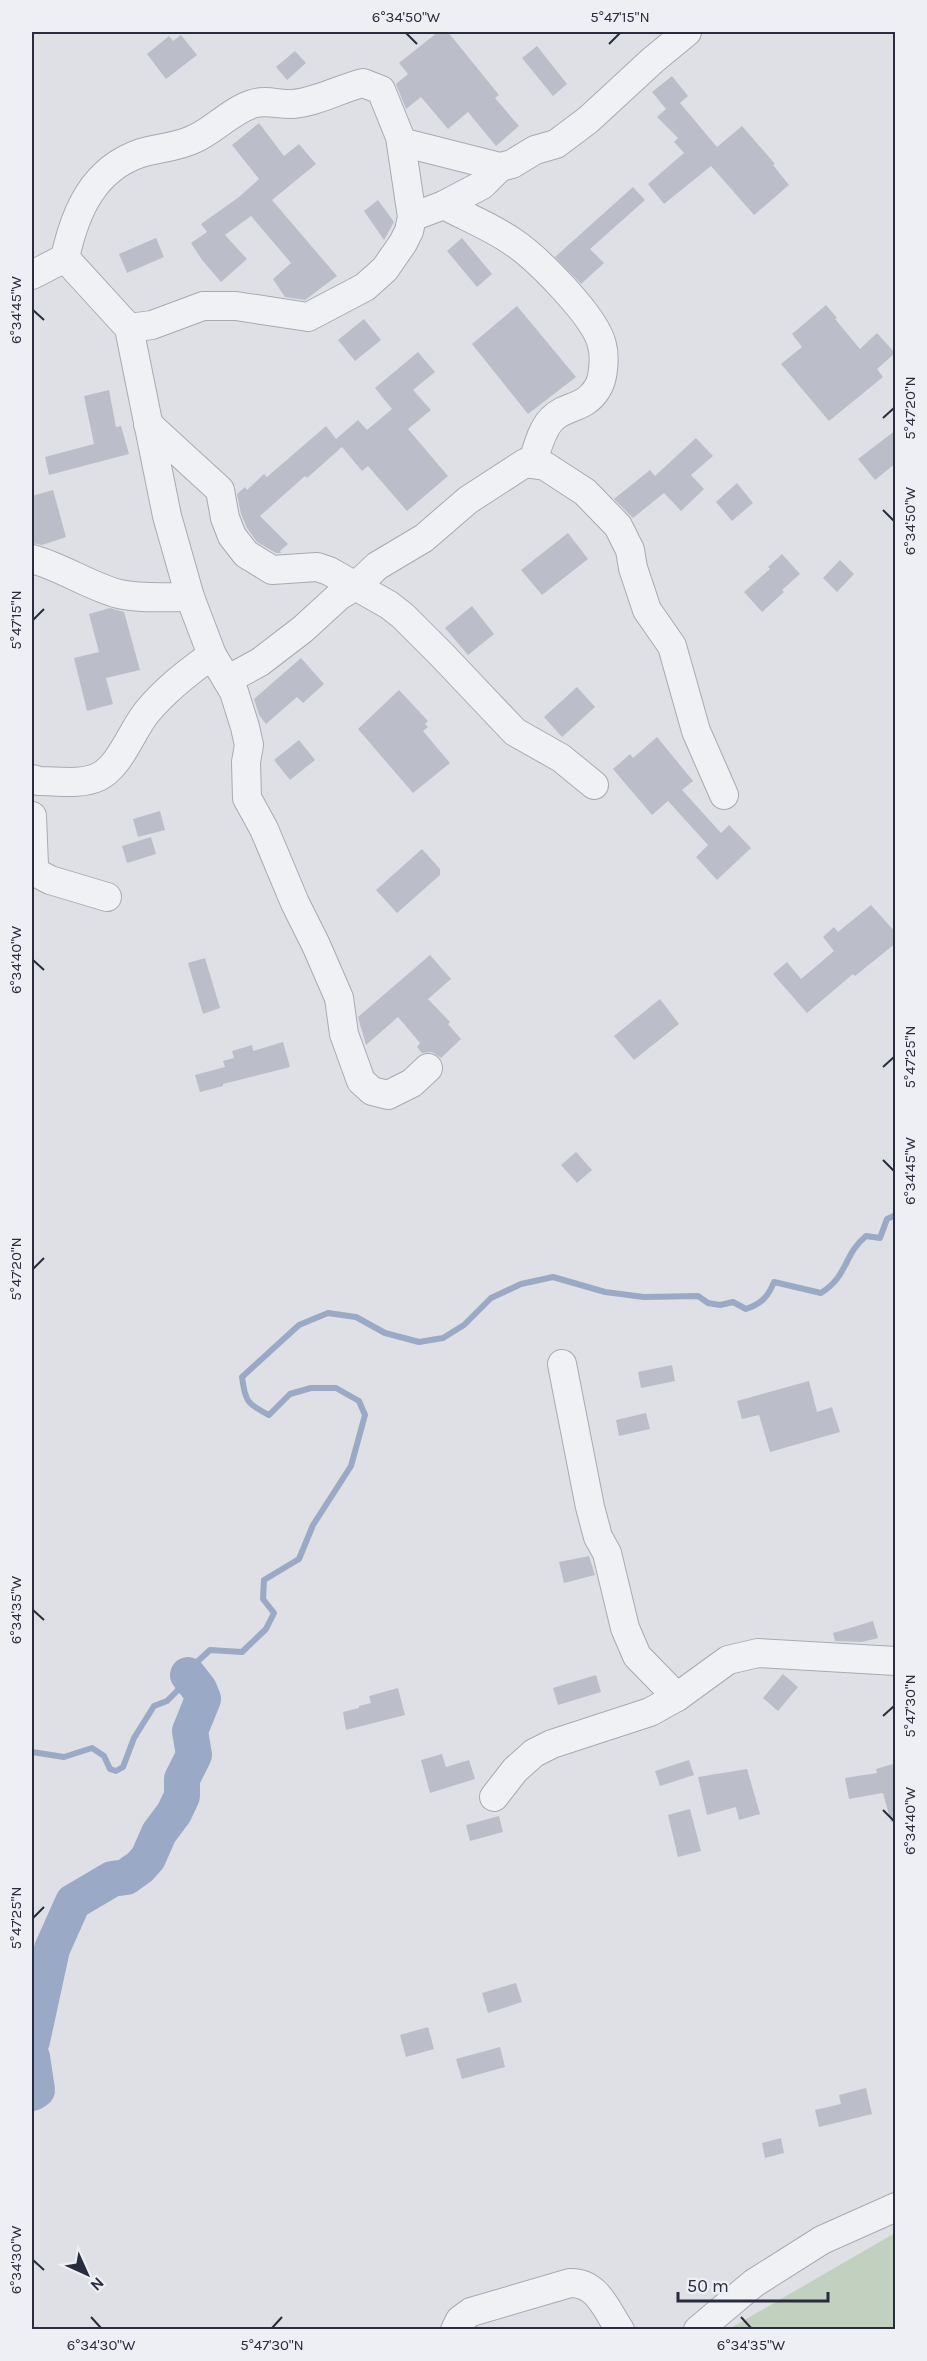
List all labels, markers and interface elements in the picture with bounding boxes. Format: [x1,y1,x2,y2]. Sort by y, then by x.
text: 6°34'50"W [372,8,441,26]
text: 5°47'15"N [590,8,650,26]
text: 6°34'45"W [7,276,25,344]
text: 5°47'20"N [901,376,919,440]
text: 6°34'50"W [901,486,919,555]
text: 5°47'15"N [7,590,25,650]
text: 6°34'40"W [7,925,25,994]
text: 5°47'25"N [901,1025,919,1089]
text: 6°34'45"W [901,1137,919,1205]
text: 5°47'20"N [7,1237,25,1301]
text: 6°34'35"W [7,1575,25,1644]
text: 5°47'30"N [901,1674,919,1738]
text: 6°34'40"W [901,1786,919,1855]
text: 5°47'25"N [7,1886,25,1950]
text: 6°34'30"W [7,2225,25,2294]
north arrow [57,2244,117,2304]
scale bar [678,2265,828,2303]
text: N [86,2273,108,2295]
text: 50 m [687,2275,729,2297]
text: 6°34'30"W [67,2336,136,2354]
text: 5°47'30"N [240,2336,304,2354]
text: 6°34'35"W [717,2336,786,2354]

